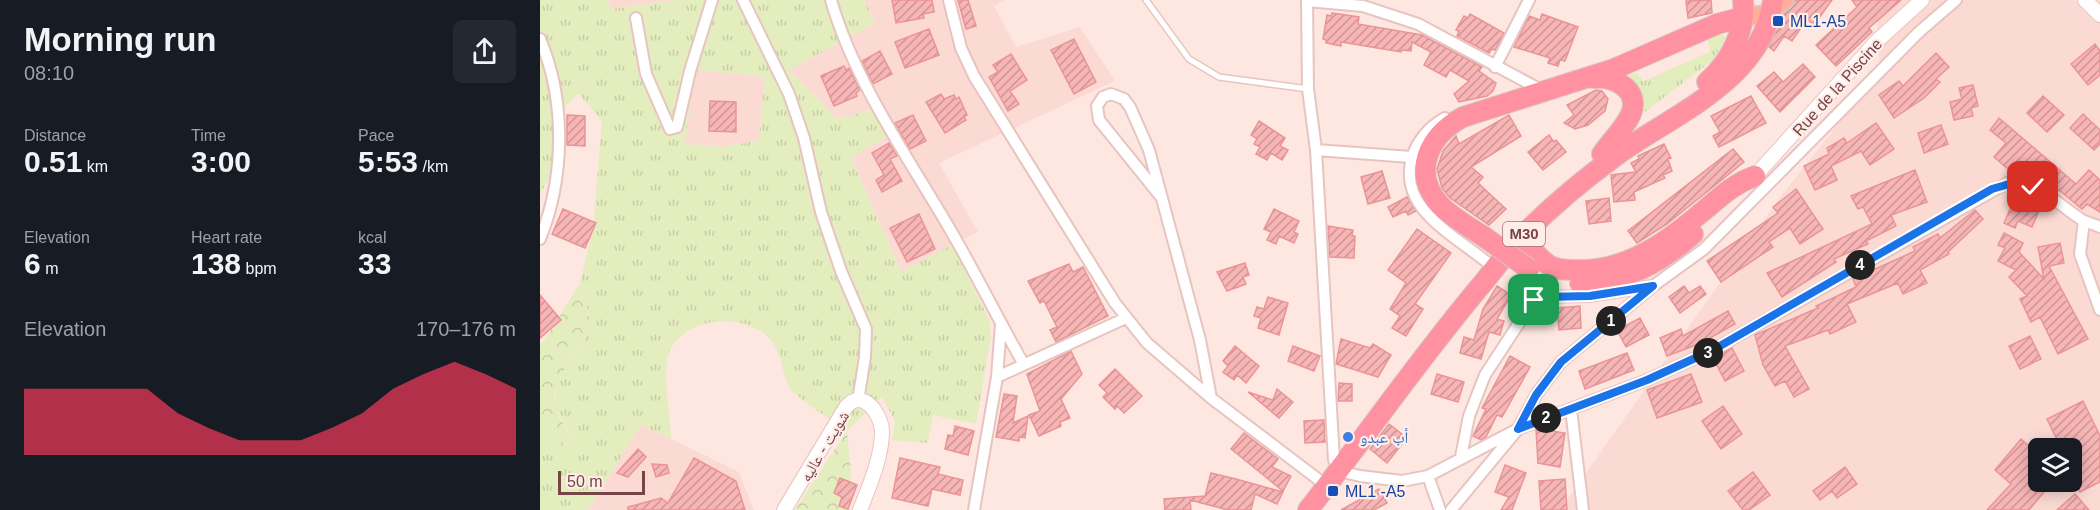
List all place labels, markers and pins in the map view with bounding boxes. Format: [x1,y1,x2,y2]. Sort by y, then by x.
place label: ML1-A5 [1790,13,1846,30]
marker: ML1-A5 [1771,14,1785,28]
pin [2007,161,2058,212]
pin: 4 [1845,250,1875,280]
pin [1508,274,1559,325]
pin: 1 [1596,306,1626,336]
pin: 3 [1693,338,1723,368]
pin: 2 [1531,403,1561,433]
place label: أب عبدو [1360,428,1408,447]
marker: أب عبدو [1341,430,1355,444]
place label: ML1 -A5 [1345,483,1406,500]
marker: ML1 -A5 [1326,484,1340,498]

